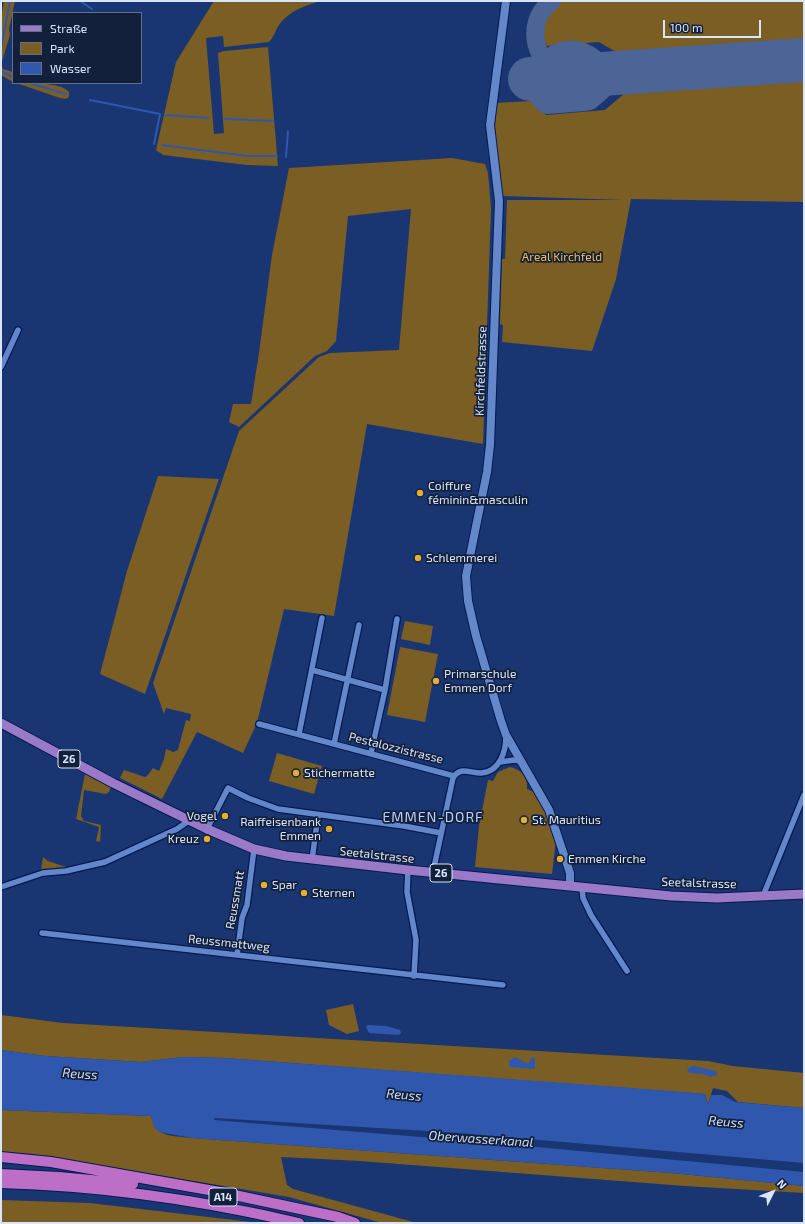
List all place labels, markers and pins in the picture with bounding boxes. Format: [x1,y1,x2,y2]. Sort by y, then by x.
place label: Coiffure féminin&masculin [428,479,528,507]
marker: Coiffure féminin&masculin [415,488,425,498]
place label: Schlemmerei [426,551,497,565]
marker: Schlemmerei [413,553,423,563]
place label: Primarschule Emmen Dorf [444,667,517,695]
marker: Primarschule Emmen Dorf [431,676,441,686]
place label: Stichermatte [304,766,375,780]
marker: Stichermatte [291,768,301,778]
place label: Vogel [187,809,217,823]
marker: Vogel [220,811,230,821]
place label: St. Mauritius [532,813,601,827]
place label: Raiffeisenbank Emmen [240,815,321,843]
marker: St. Mauritius [519,815,529,825]
marker: Raiffeisenbank Emmen [324,824,334,834]
place label: Kreuz [168,832,199,846]
marker: Kreuz [202,834,212,844]
place label: Emmen Kirche [568,852,646,866]
marker: Emmen Kirche [555,854,565,864]
place label: Spar [272,878,297,892]
marker: Spar [259,880,269,890]
place label: Sternen [312,886,355,900]
marker: Sternen [299,888,309,898]

